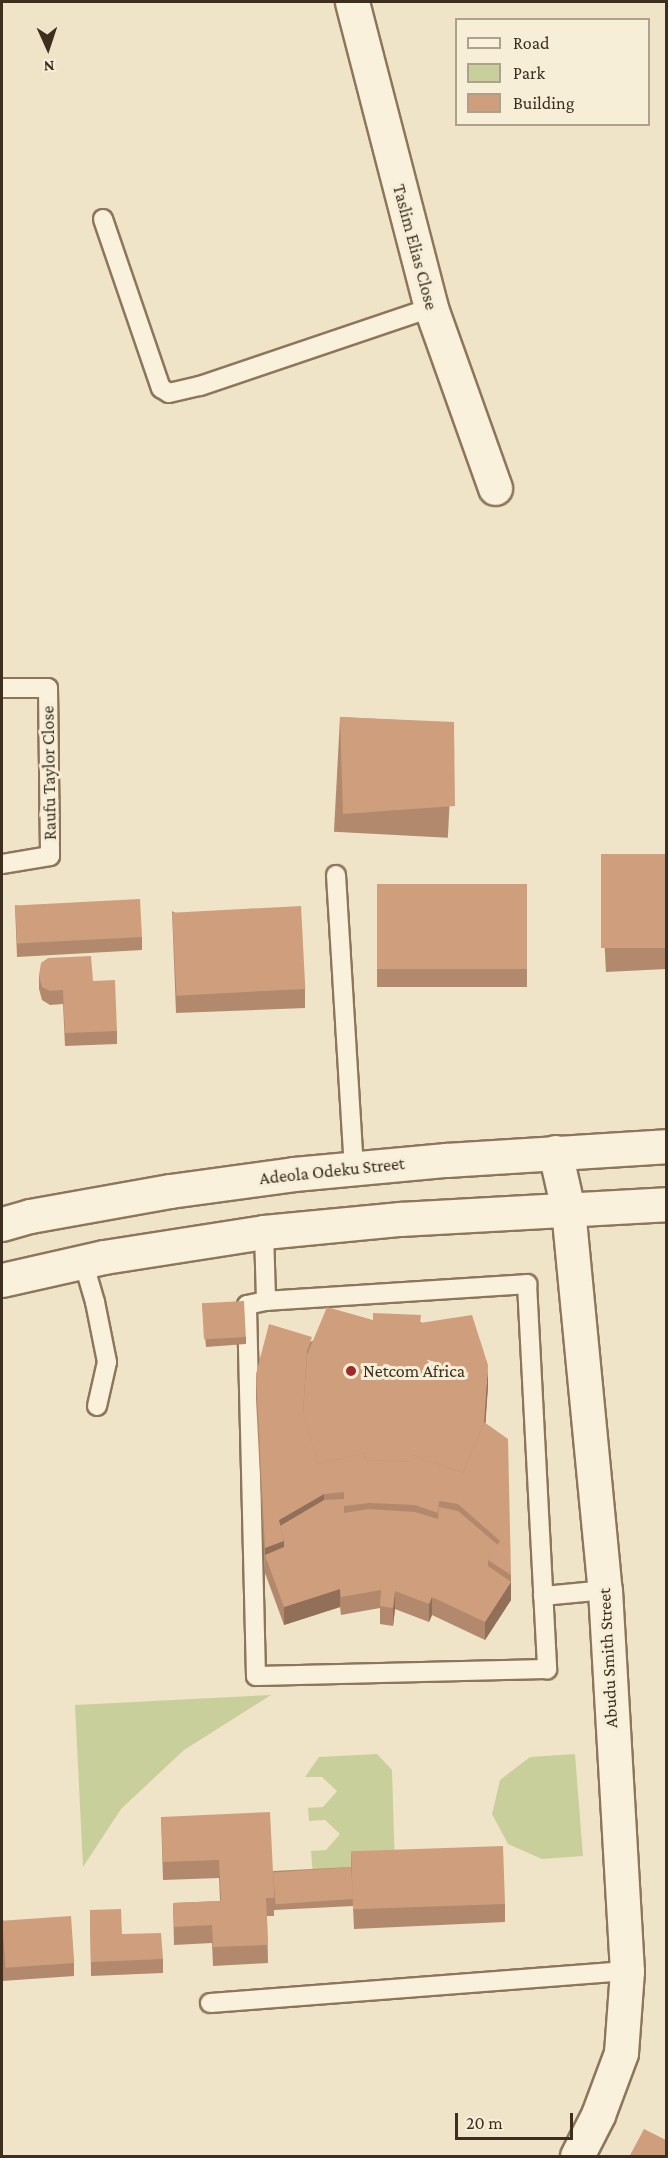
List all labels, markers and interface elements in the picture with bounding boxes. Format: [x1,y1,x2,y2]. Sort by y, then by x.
north arrow [18,18,78,78]
legend [455,18,650,126]
text: Road [513,33,550,53]
text: N [43,58,55,75]
text: Park [513,63,545,83]
text: Building [513,93,574,113]
street label: Taslim Elias Close [388,182,442,312]
street label: Raufu Taylor Close [37,706,61,840]
street label: Adeola Odeku Street [258,1153,406,1189]
place label: Netcom Africa [363,1360,465,1382]
marker: Netcom Africa [344,1364,358,1378]
street label: Abudu Smith Street [594,1587,622,1729]
scale bar [458,2101,576,2139]
text: 20 m [466,2113,503,2133]

